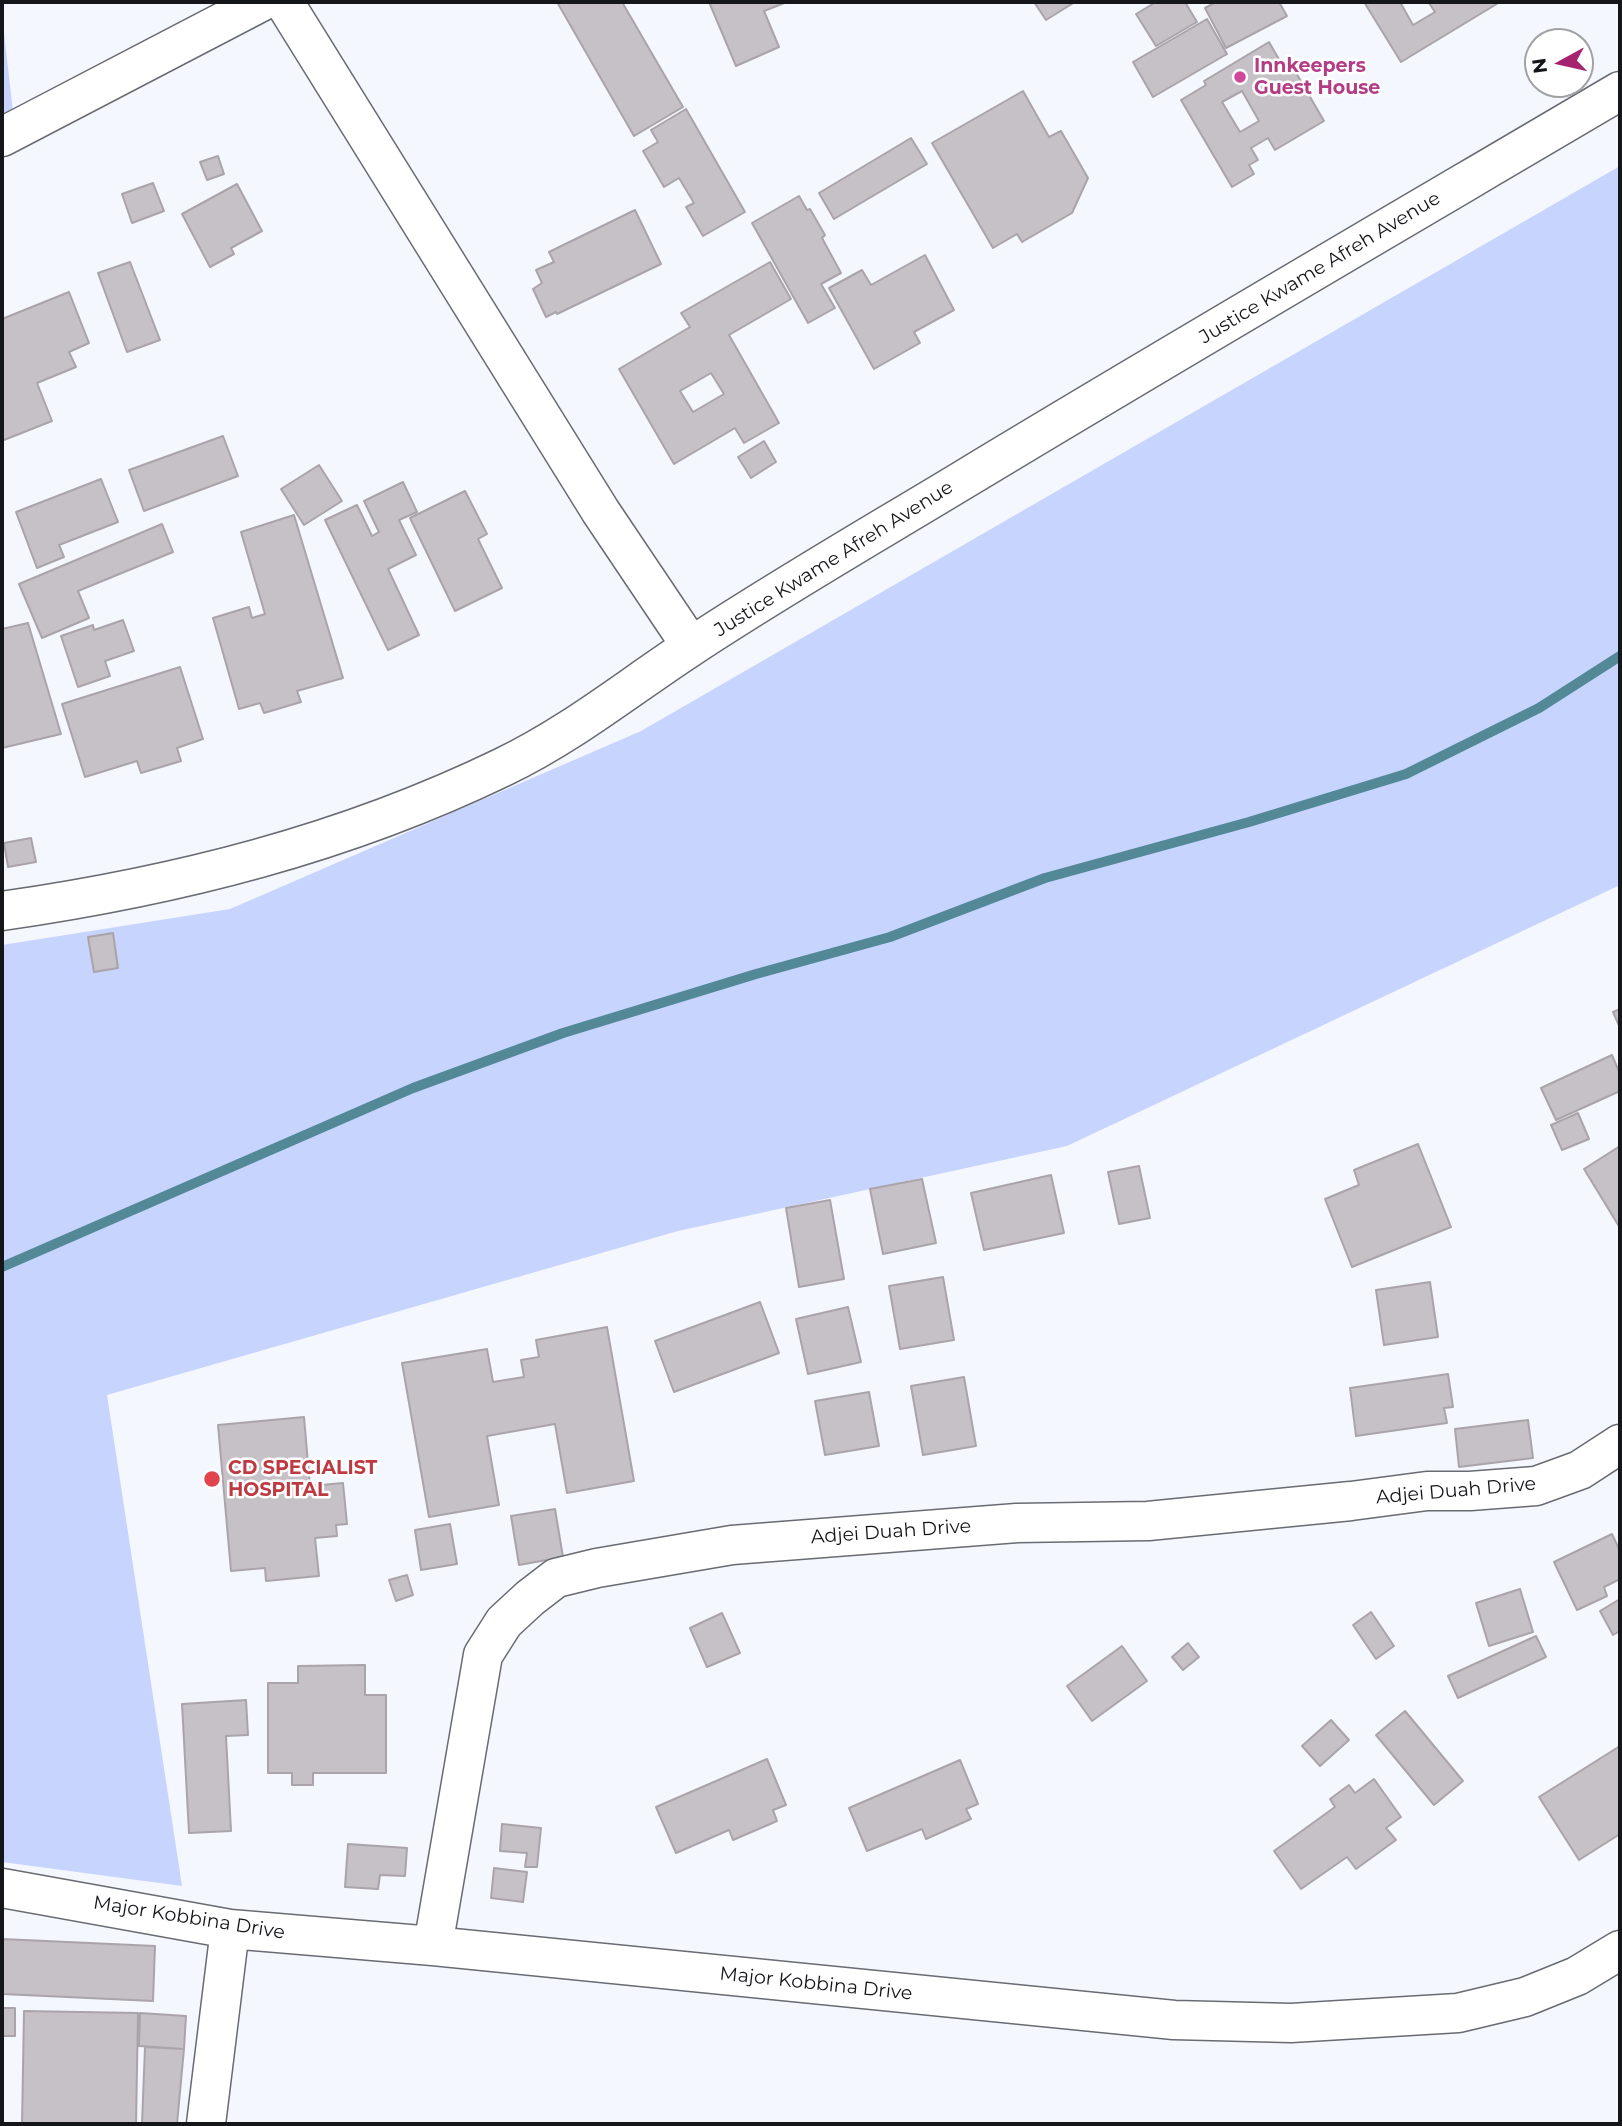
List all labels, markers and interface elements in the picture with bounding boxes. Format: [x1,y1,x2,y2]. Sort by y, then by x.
north arrow [1524,28,1594,98]
place label: Innkeepers Guest House [1254,55,1380,99]
text: N [1527,57,1552,75]
marker: Innkeepers Guest House [1232,69,1248,85]
street label: Justice Kwame Afreh Avenue [1196,187,1444,349]
street label: Justice Kwame Afreh Avenue [711,476,957,642]
place label: CD SPECIALIST HOSPITAL [228,1457,377,1501]
marker: CD SPECIALIST HOSPITAL [202,1469,222,1489]
street label: Adjei Duah Drive [1375,1473,1537,1509]
street label: Adjei Duah Drive [810,1515,972,1549]
street label: Major Kobbina Drive [92,1892,286,1944]
street label: Major Kobbina Drive [718,1963,914,2005]

